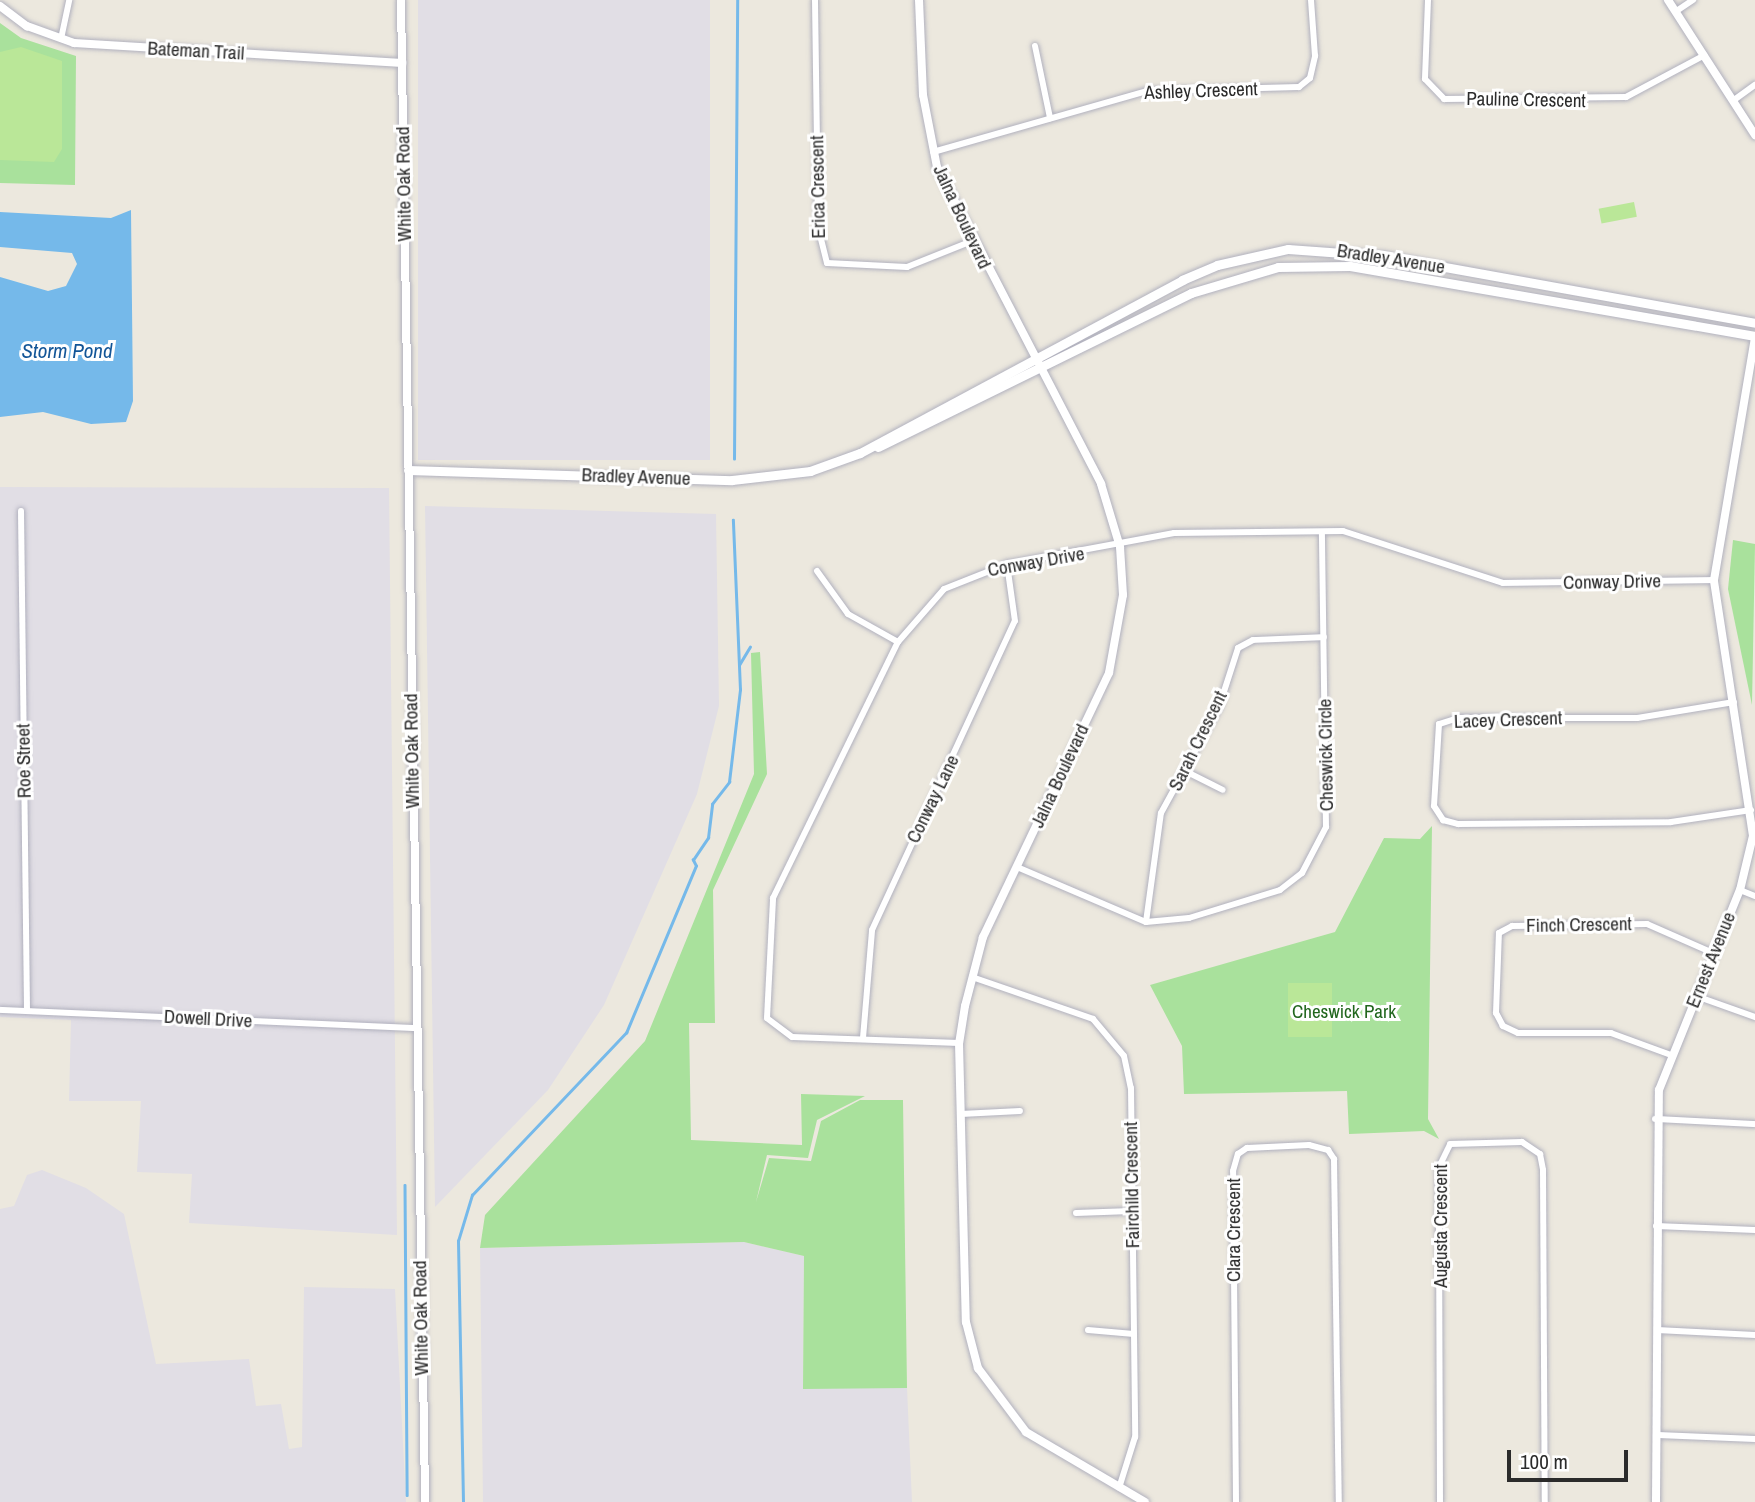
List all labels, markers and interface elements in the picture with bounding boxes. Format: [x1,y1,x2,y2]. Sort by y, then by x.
street label: Bateman Trail [147,37,245,65]
street label: Ashley Crescent [1144,78,1258,104]
street label: Pauline Crescent [1466,88,1586,112]
street label: White Oak Road [392,126,416,242]
street label: Erica Crescent [806,135,830,239]
street label: Jalna Boulevard [928,162,996,272]
street label: Bradley Avenue [1335,239,1447,279]
water label: Storm Pond [22,338,112,364]
street label: Bradley Avenue [581,464,691,490]
street label: Conway Drive [986,542,1086,582]
street label: Conway Drive [1563,570,1661,594]
street label: Sarah Crescent [1164,687,1232,795]
street label: White Oak Road [400,693,424,809]
street label: Cheswick Circle [1314,699,1338,811]
street label: Lacey Crescent [1454,707,1562,733]
street label: Jalna Boulevard [1026,721,1094,831]
street label: Roe Street [12,724,36,798]
street label: Conway Lane [902,751,964,847]
street label: Ernest Avenue [1681,908,1741,1012]
street label: Finch Crescent [1526,913,1632,937]
park label: Cheswick Park [1292,1001,1396,1023]
street label: Dowell Drive [163,1005,253,1033]
street label: Fairchild Crescent [1119,1122,1145,1248]
street label: Augusta Crescent [1430,1164,1452,1288]
street label: Clara Crescent [1223,1178,1245,1282]
street label: White Oak Road [409,1260,433,1376]
scale bar [1510,1436,1631,1480]
text: 100 m [1520,1447,1568,1476]

